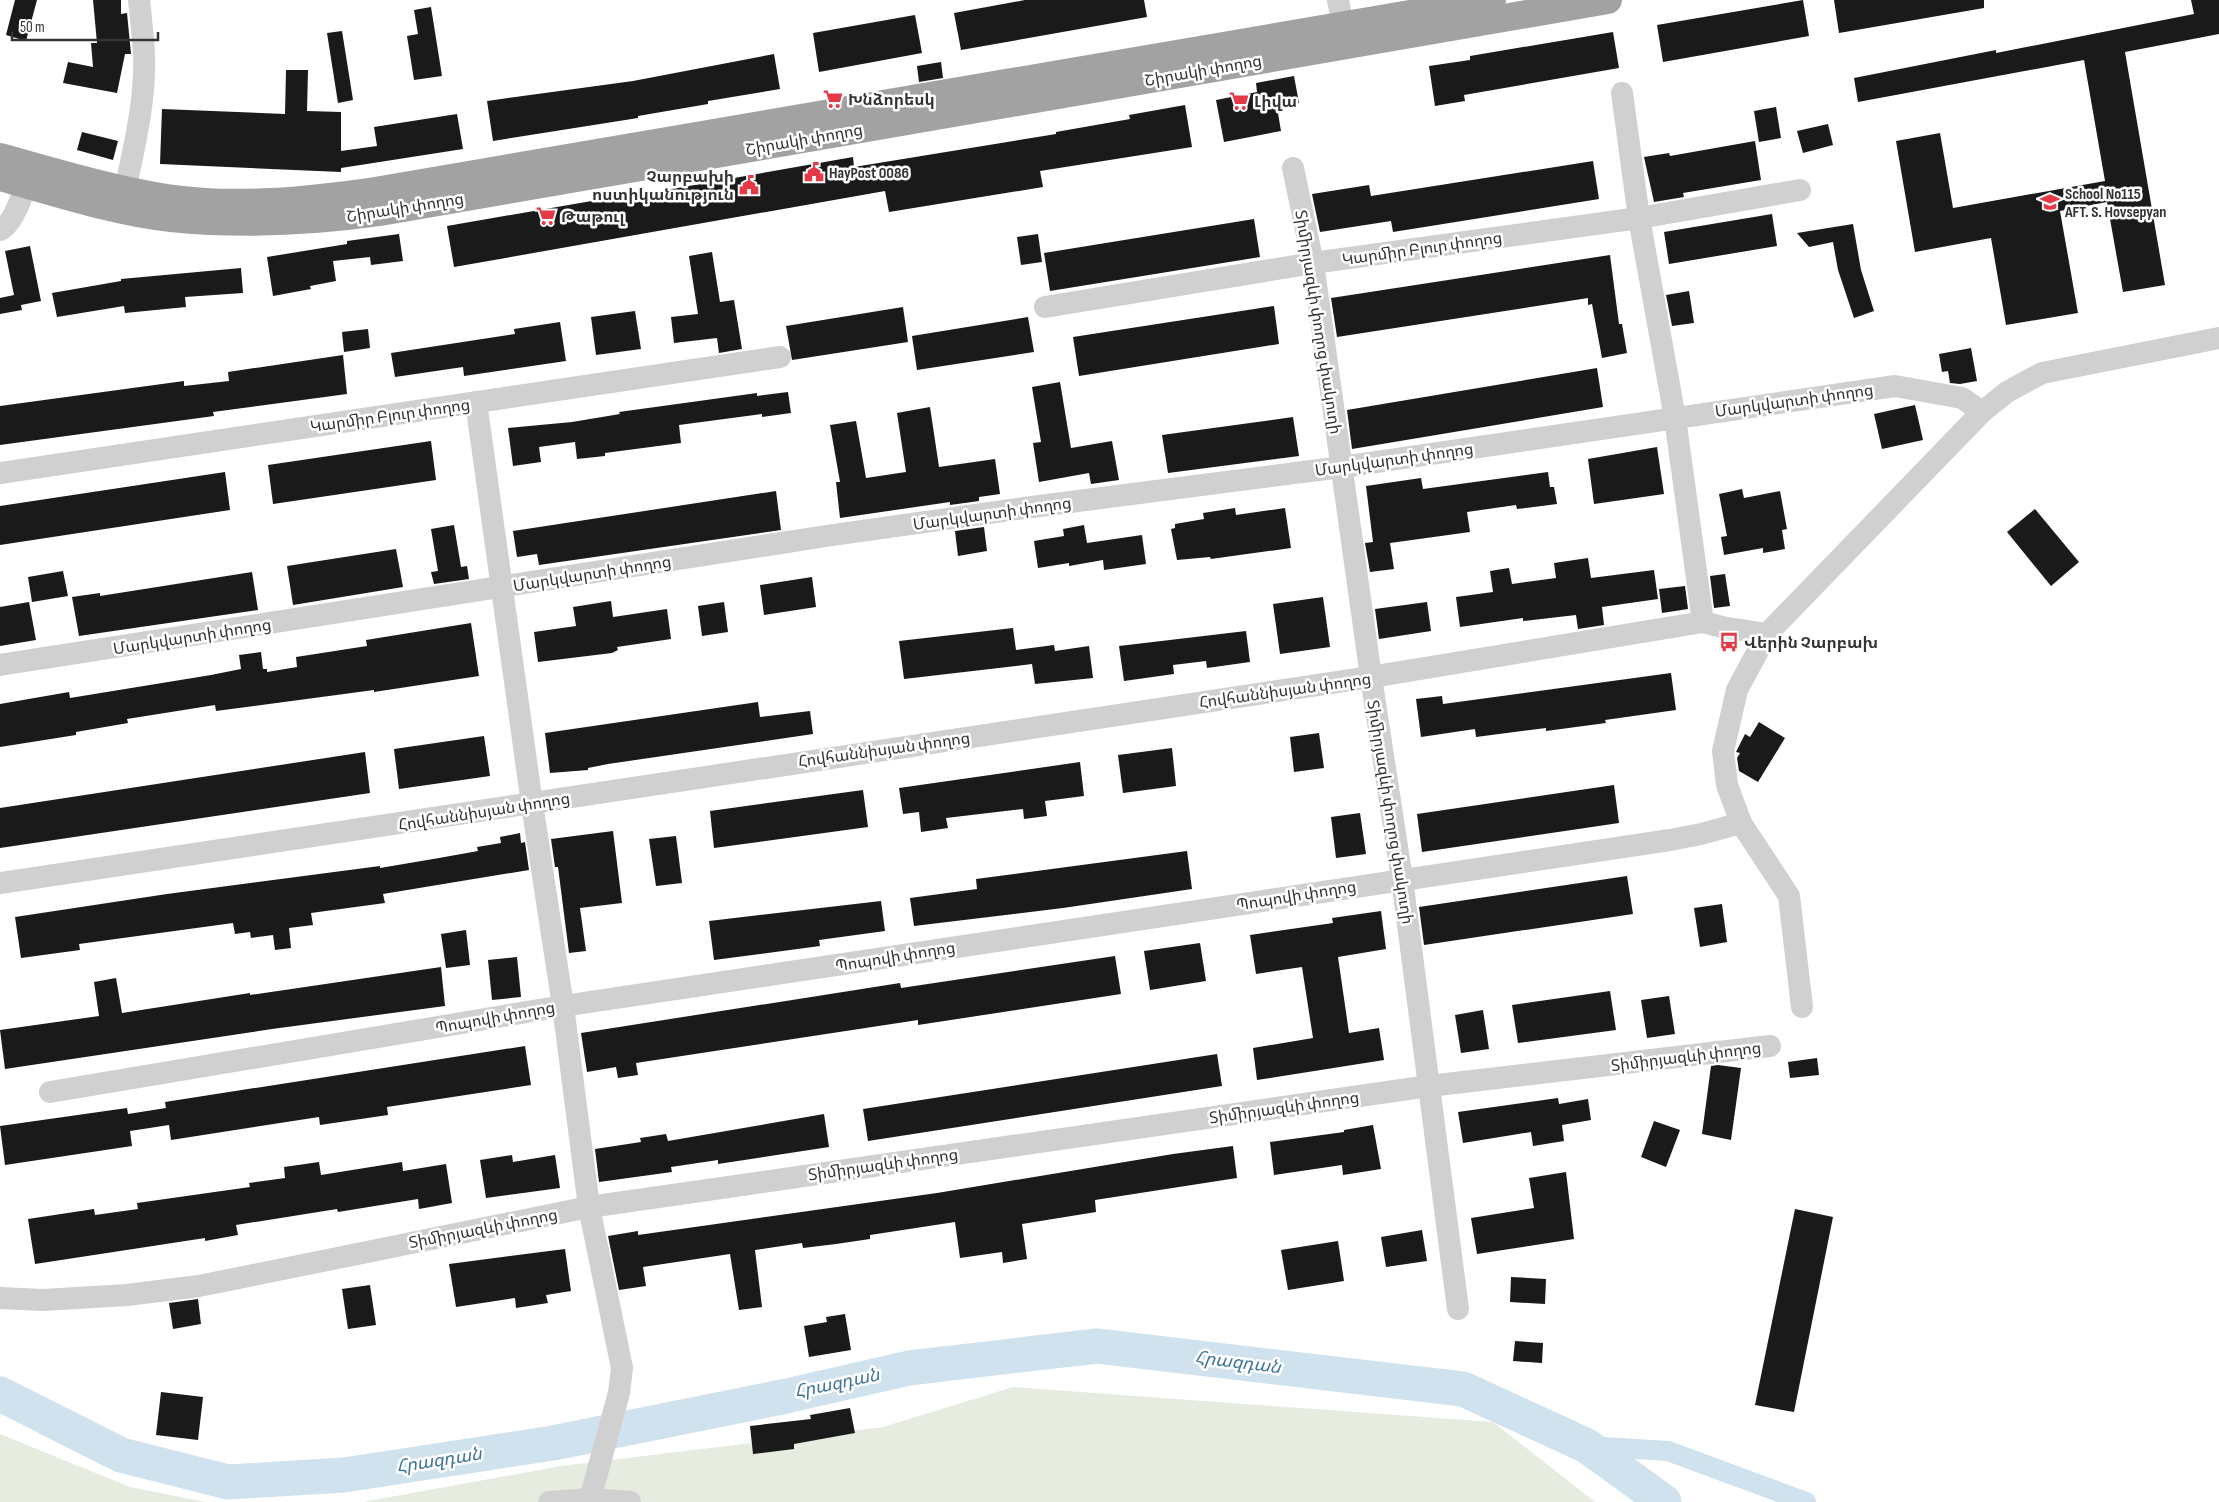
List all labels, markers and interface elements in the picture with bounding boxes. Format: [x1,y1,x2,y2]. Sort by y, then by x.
scale bar [12,10,159,42]
text: 50 m [20,18,45,37]
street label: Շիրակի փողոց [1143,52,1263,91]
supermarket icon: Խնձորեսկ [822,88,844,110]
supermarket icon: Լիվա [1228,90,1250,112]
place label: Խնձորեսկ [848,91,935,110]
place label: Լիվա [1254,93,1297,112]
street label: Շիրակի փողոց [744,121,864,160]
public building icon: HayPost 0086 [803,161,825,183]
place label: HayPost 0086 [829,164,909,183]
place label: Չարբախի ոստիկանություն [592,168,734,205]
public building icon: Չարբախի ոստիկանություն [738,174,760,196]
place label: School No115 AFT. S. Hovsepyan [2064,185,2166,222]
street label: Շիրակի փողոց [345,190,465,227]
school or university icon: School No115 AFT. S. Hovsepyan [2039,191,2061,213]
supermarket icon: Թաթուլ [535,205,557,227]
place label: Թաթուլ [561,208,626,227]
street label: Տիմիրյազևի փողոց փակուղի [1290,209,1345,436]
street label: Կարմիր Բլուր փողոց [1341,229,1503,270]
street label: Մարկվարտի փողոց [1714,381,1875,422]
street label: Կարմիր Բլուր փողոց [309,396,471,437]
street label: Մարկվարտի փողոց [1314,440,1475,481]
street label: Մարկվարտի փողոց [912,494,1073,535]
street label: Մարկվարտի փողոց [512,553,673,596]
street label: Մարկվարտի փողոց [112,616,273,659]
bus stop icon: Վերին Չարբախ [1718,631,1740,653]
place label: Վերին Չարբախ [1744,634,1878,653]
street label: Հովհաննիսյան փողոց [1198,670,1372,713]
street label: Տիմիրյազևի փողոց փակուղի [1362,699,1417,926]
street label: Հովհաննիսյան փողոց [797,729,971,772]
street label: Հովհաննիսյան փողոց [397,790,571,835]
street label: Պոպովի փողոց [1235,878,1358,915]
street label: Պոպովի փողոց [834,939,957,976]
street label: Պոպովի փողոց [434,999,557,1038]
street label: Տիմիրյազևի փողոց [1610,1039,1762,1076]
street label: Տիմիրյազևի փողոց [1208,1089,1360,1128]
street label: Տիմիրյազևի փողոց [807,1146,959,1185]
street label: Տիմիրյազևի փողոց [407,1206,559,1253]
water label: Հրազդան [1194,1347,1283,1378]
water label: Հրազդան [793,1364,883,1403]
water label: Հրազդան [395,1443,484,1478]

